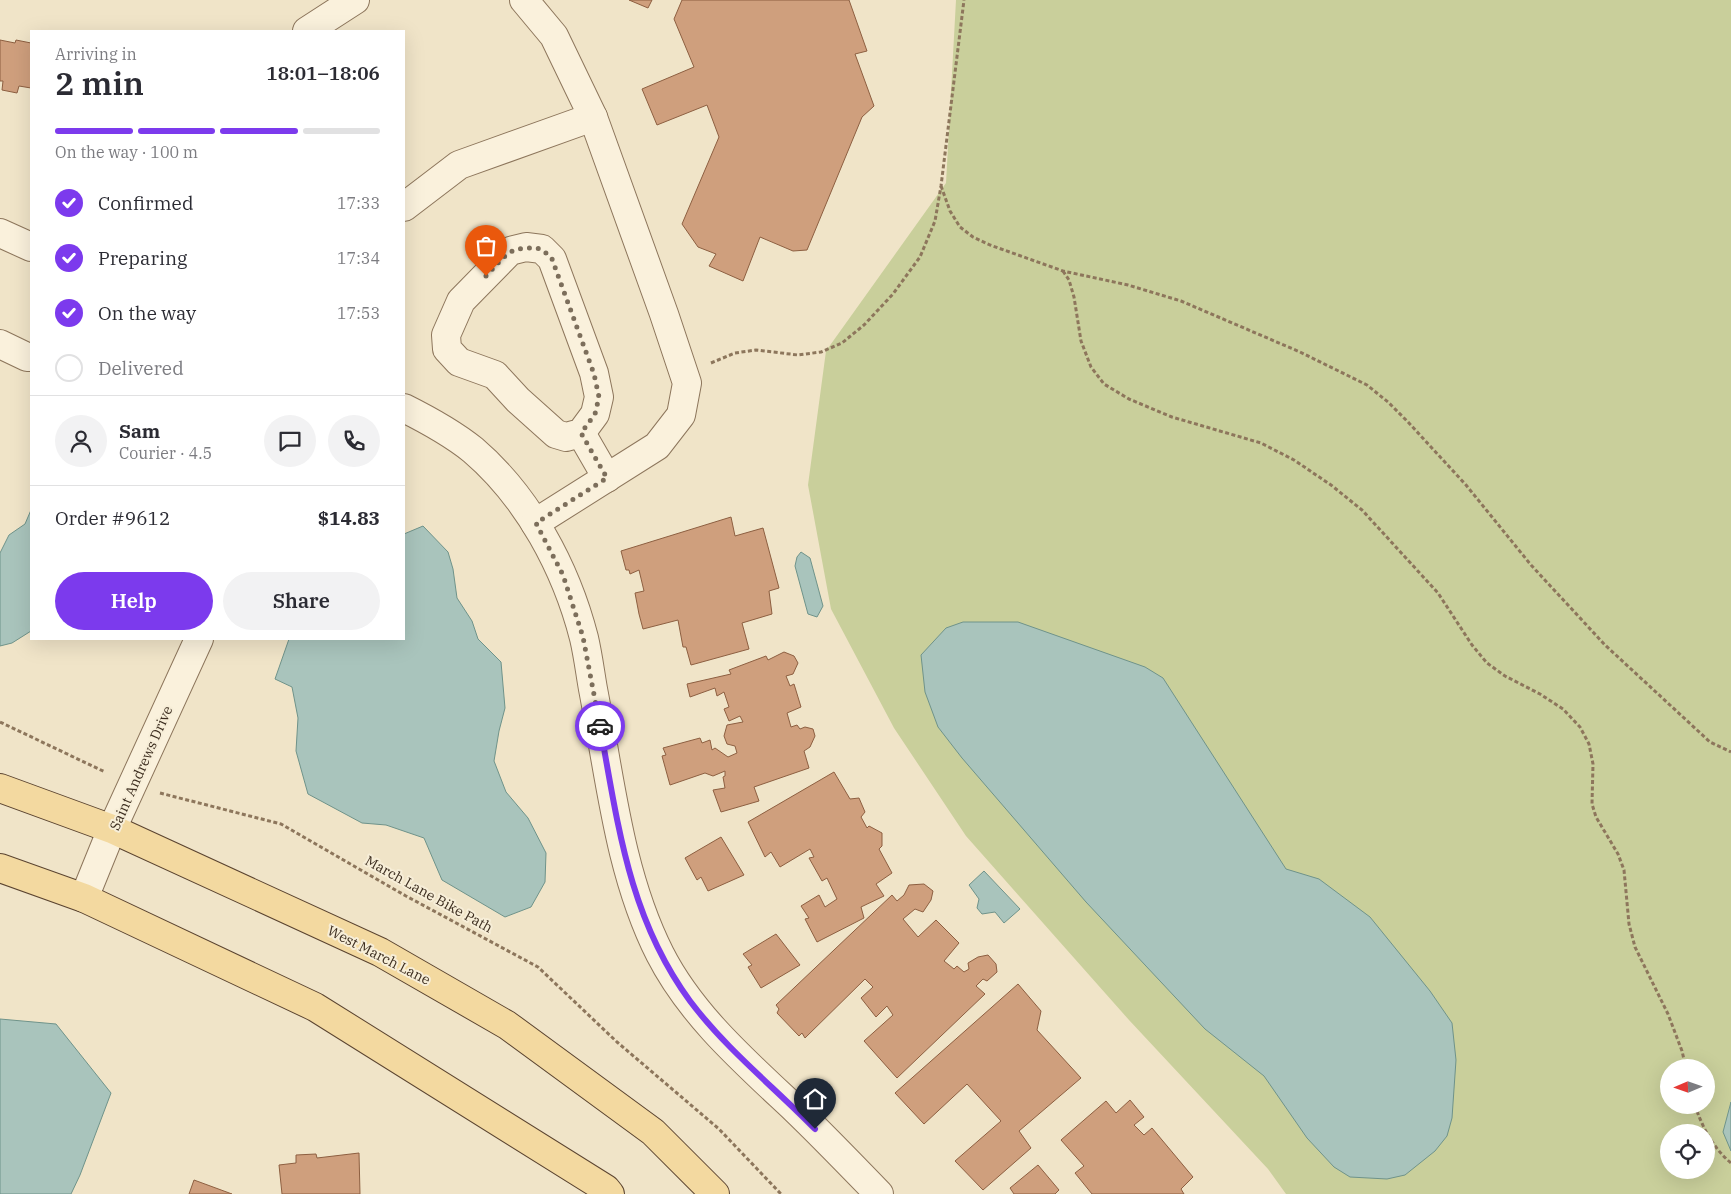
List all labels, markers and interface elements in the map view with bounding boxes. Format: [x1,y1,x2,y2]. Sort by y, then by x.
text: Arriving in [55,44,137,64]
text: 18:01–18:06 [266,61,380,85]
text: 2 min [55,62,144,104]
text: On the way · 100 m [55,142,198,162]
icon: check [55,189,83,217]
text: Confirmed [98,191,193,215]
text: 17:33 [337,193,380,213]
pin [465,225,507,276]
icon: bag [472,232,500,260]
icon: check [55,244,83,272]
text: Preparing [98,246,187,270]
text: 17:34 [337,248,380,268]
icon: check [55,299,83,327]
text: On the way [98,301,196,325]
text: 17:53 [337,303,380,323]
text: Delivered [98,356,184,380]
button: person [55,415,107,467]
button: chat [264,415,316,467]
button: phone [328,415,380,467]
text: Sam [119,419,160,443]
text: Courier · 4.5 [119,443,212,463]
text: Order #9612 [55,506,170,530]
text: $14.83 [318,506,380,530]
button: Help [55,572,213,630]
button: Share [223,572,380,630]
courier [575,701,625,751]
street label: Saint Andrews Drive [105,703,177,833]
icon: car [586,712,614,740]
street label: March Lane Bike Path [362,851,496,937]
street label: West March Lane [325,921,433,989]
north arrow [1660,1059,1715,1114]
map controls [1660,1059,1715,1179]
pin [794,1078,836,1129]
icon: home [801,1085,829,1113]
button: locate [1660,1124,1715,1179]

